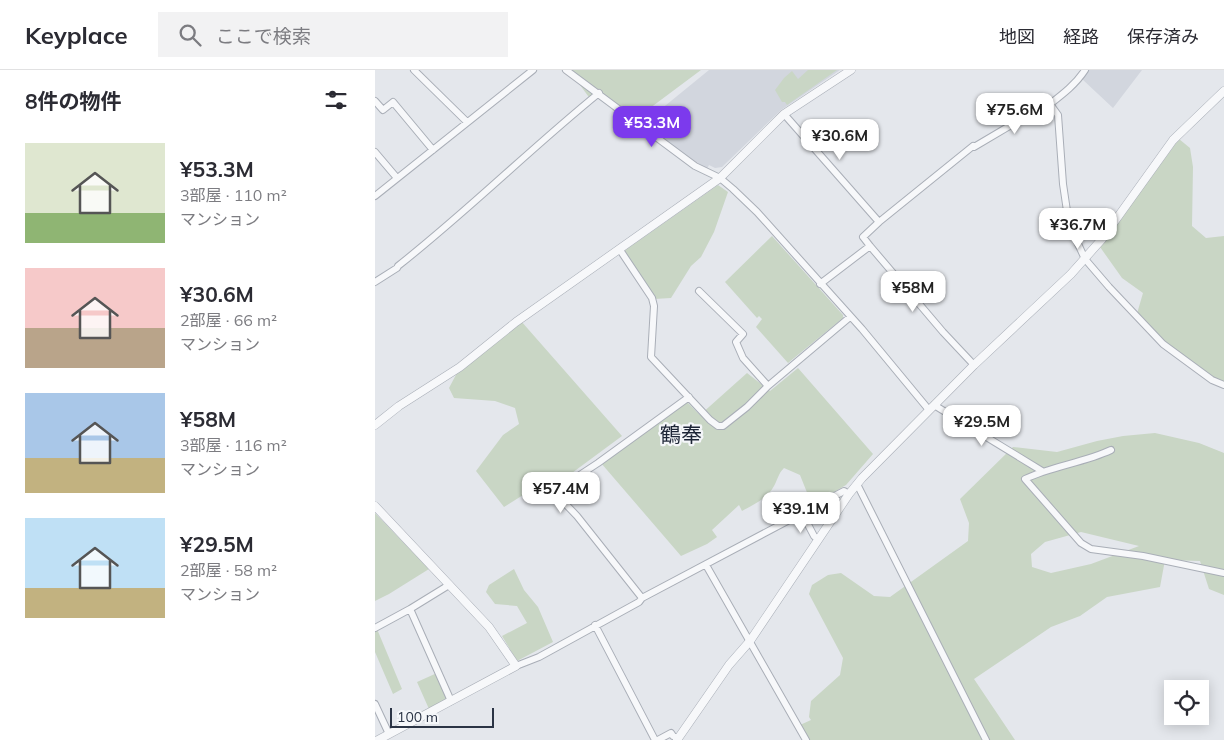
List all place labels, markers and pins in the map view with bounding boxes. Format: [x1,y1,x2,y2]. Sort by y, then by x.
pin: ¥75.6M [974,92,1056,135]
pin: ¥53.3M [611,106,693,148]
pin: ¥30.6M [799,118,881,161]
pin: ¥36.7M [1037,208,1119,250]
pin: ¥58M [883,270,943,313]
pin: ¥29.5M [941,404,1023,447]
pin: ¥57.4M [520,472,602,514]
pin: ¥39.1M [760,492,842,534]

